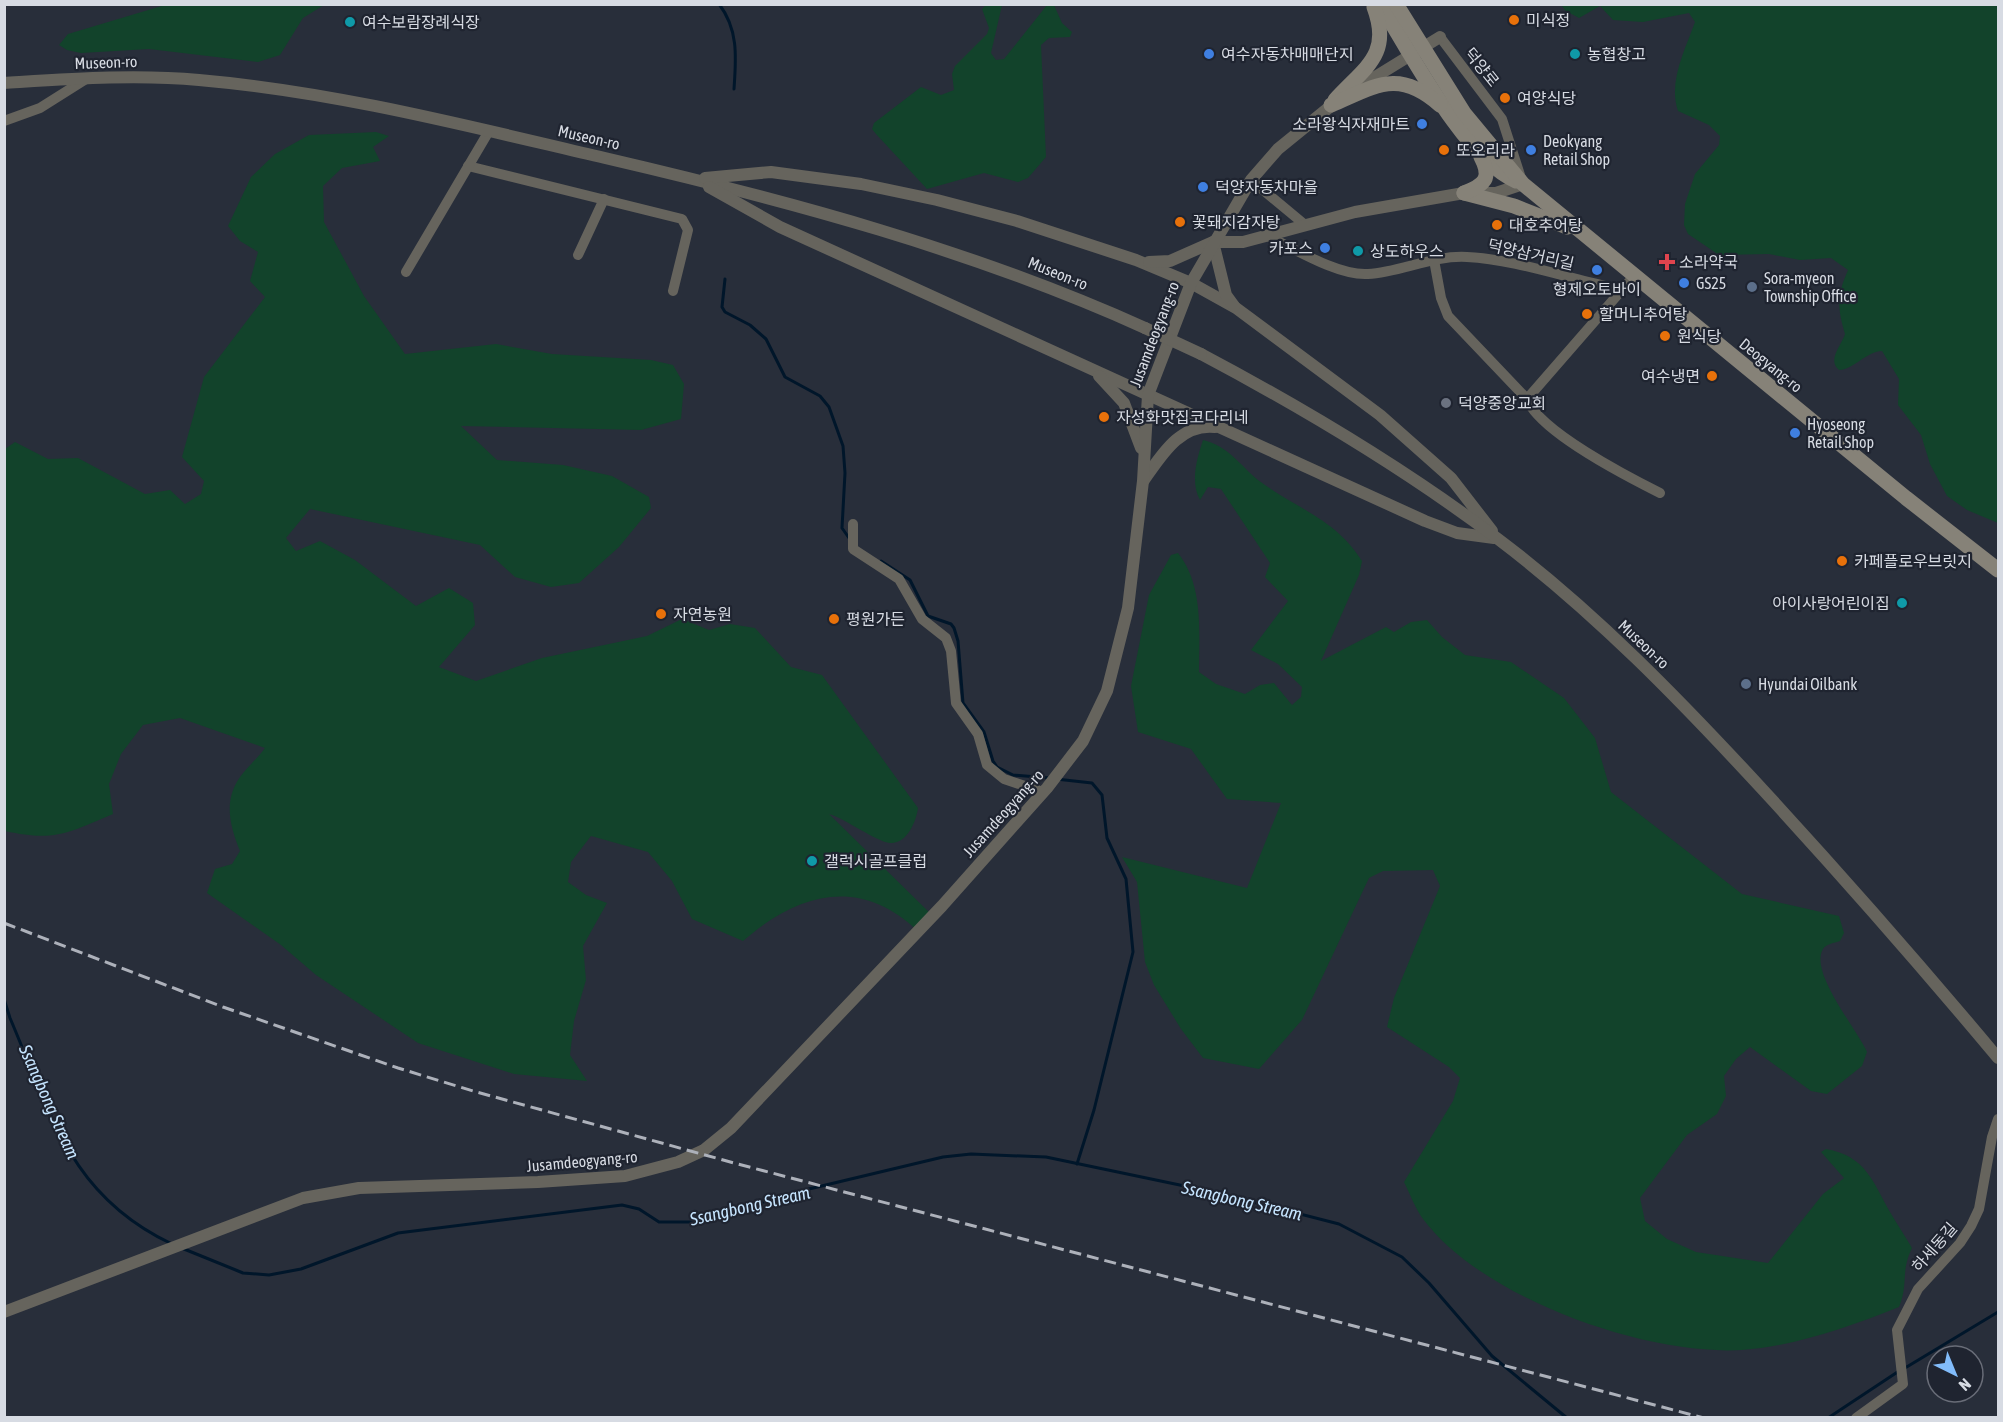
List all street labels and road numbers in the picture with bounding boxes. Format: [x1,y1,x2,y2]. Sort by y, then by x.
street label: 덕양로 [1461,44,1503,90]
street label: Museon-ro [74,52,138,72]
street label: Museon-ro [556,121,622,153]
street label: 덕양삼거리길 [1486,235,1576,273]
street label: Museon-ro [1026,253,1090,293]
street label: Jusamdeogyang-ro [1126,279,1183,390]
street label: Deogyang-ro [1735,334,1806,396]
street label: Museon-ro [1615,616,1673,672]
street label: Jusamdeogyang-ro [959,766,1048,861]
street label: Jusamdeogyang-ro [526,1147,638,1176]
street label: 하세동길 [1908,1219,1960,1275]

